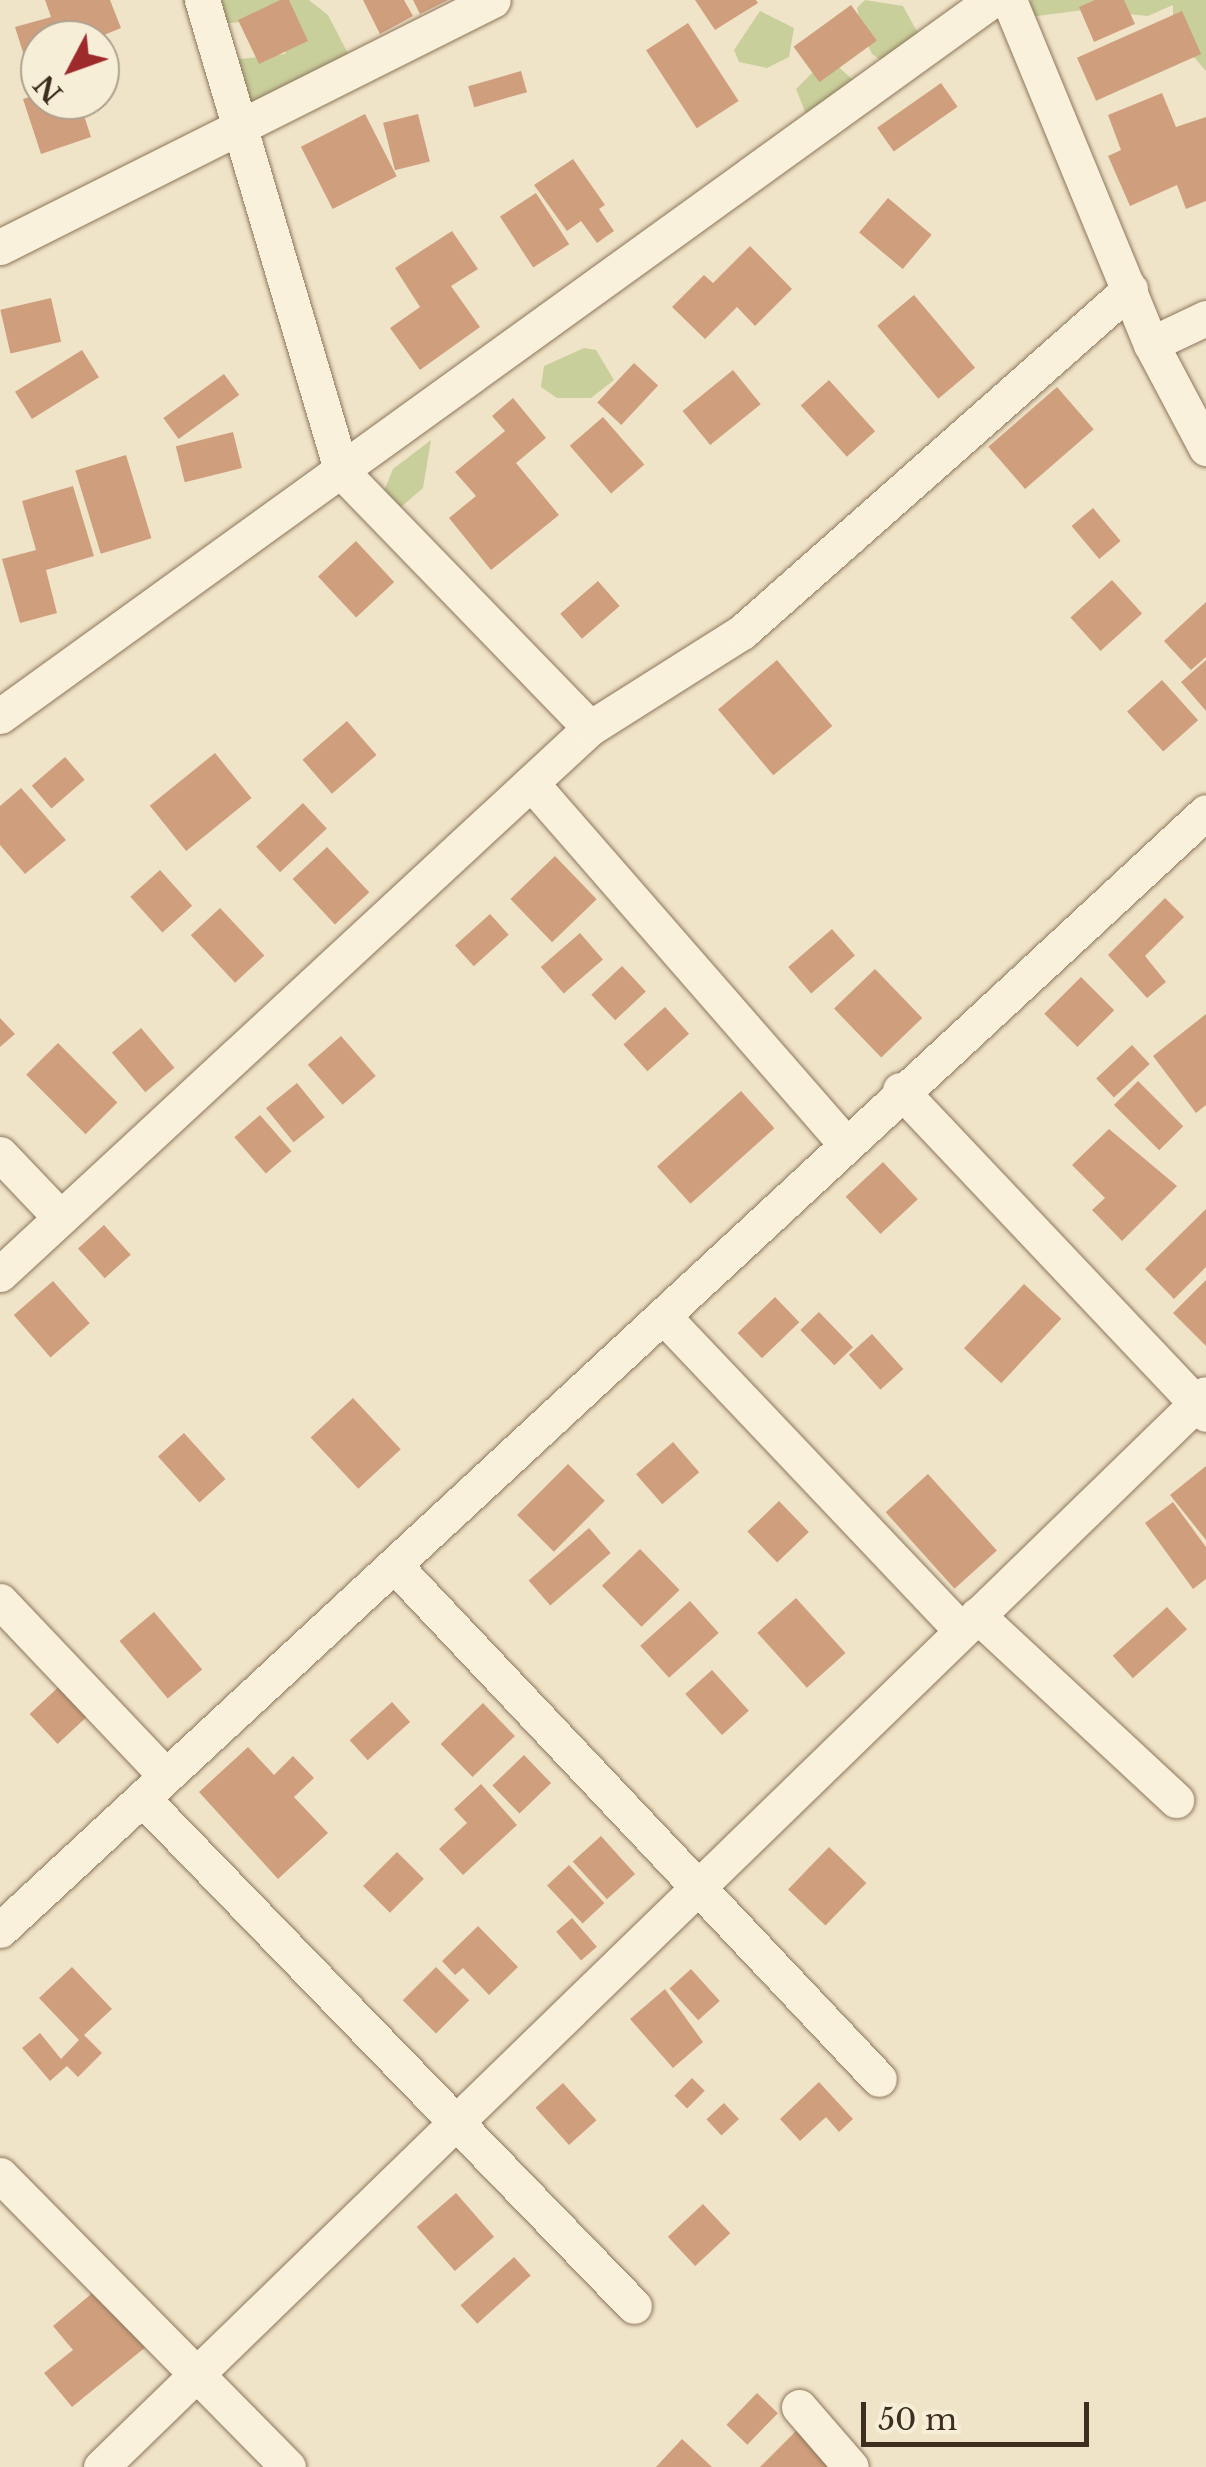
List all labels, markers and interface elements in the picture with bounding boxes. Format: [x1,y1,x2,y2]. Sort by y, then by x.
north arrow [20,20,120,120]
text: N [27,67,70,110]
scale bar [866,2382,1094,2444]
text: 50 m [878,2401,957,2438]

